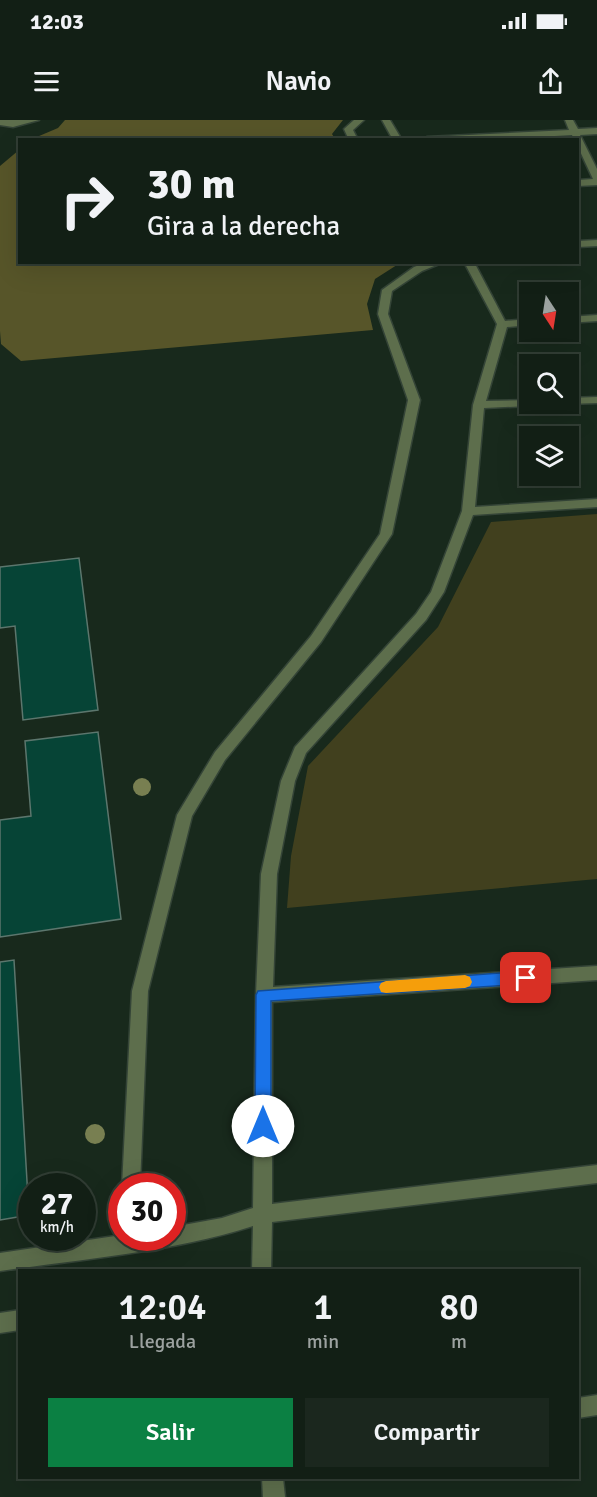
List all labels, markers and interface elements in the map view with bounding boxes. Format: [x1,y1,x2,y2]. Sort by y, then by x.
text: 12:03 [30,8,84,35]
icon: menu [30,65,63,98]
text: Navio [266,65,331,98]
icon: share [534,65,567,98]
text: 30 m [147,159,236,210]
icon: right [48,162,126,240]
text: Gira a la derecha [147,210,340,243]
north arrow [519,282,579,342]
map controls [519,282,579,486]
button: search [519,354,579,414]
button: layers [519,426,579,486]
pin [500,952,551,1003]
icon: arrive [509,961,542,994]
position arrow [231,1094,295,1158]
speed limit sign: 30 [108,1173,186,1251]
text: 27 [41,1186,73,1223]
text: km/h [40,1218,74,1236]
text: 12:04 [118,1285,206,1330]
text: 1 [313,1285,333,1330]
text: 80 [440,1285,479,1330]
text: Llegada [129,1329,196,1354]
text: min [307,1329,339,1354]
text: m [451,1329,467,1354]
button: Salir [48,1398,293,1467]
button: Compartir [305,1398,549,1467]

